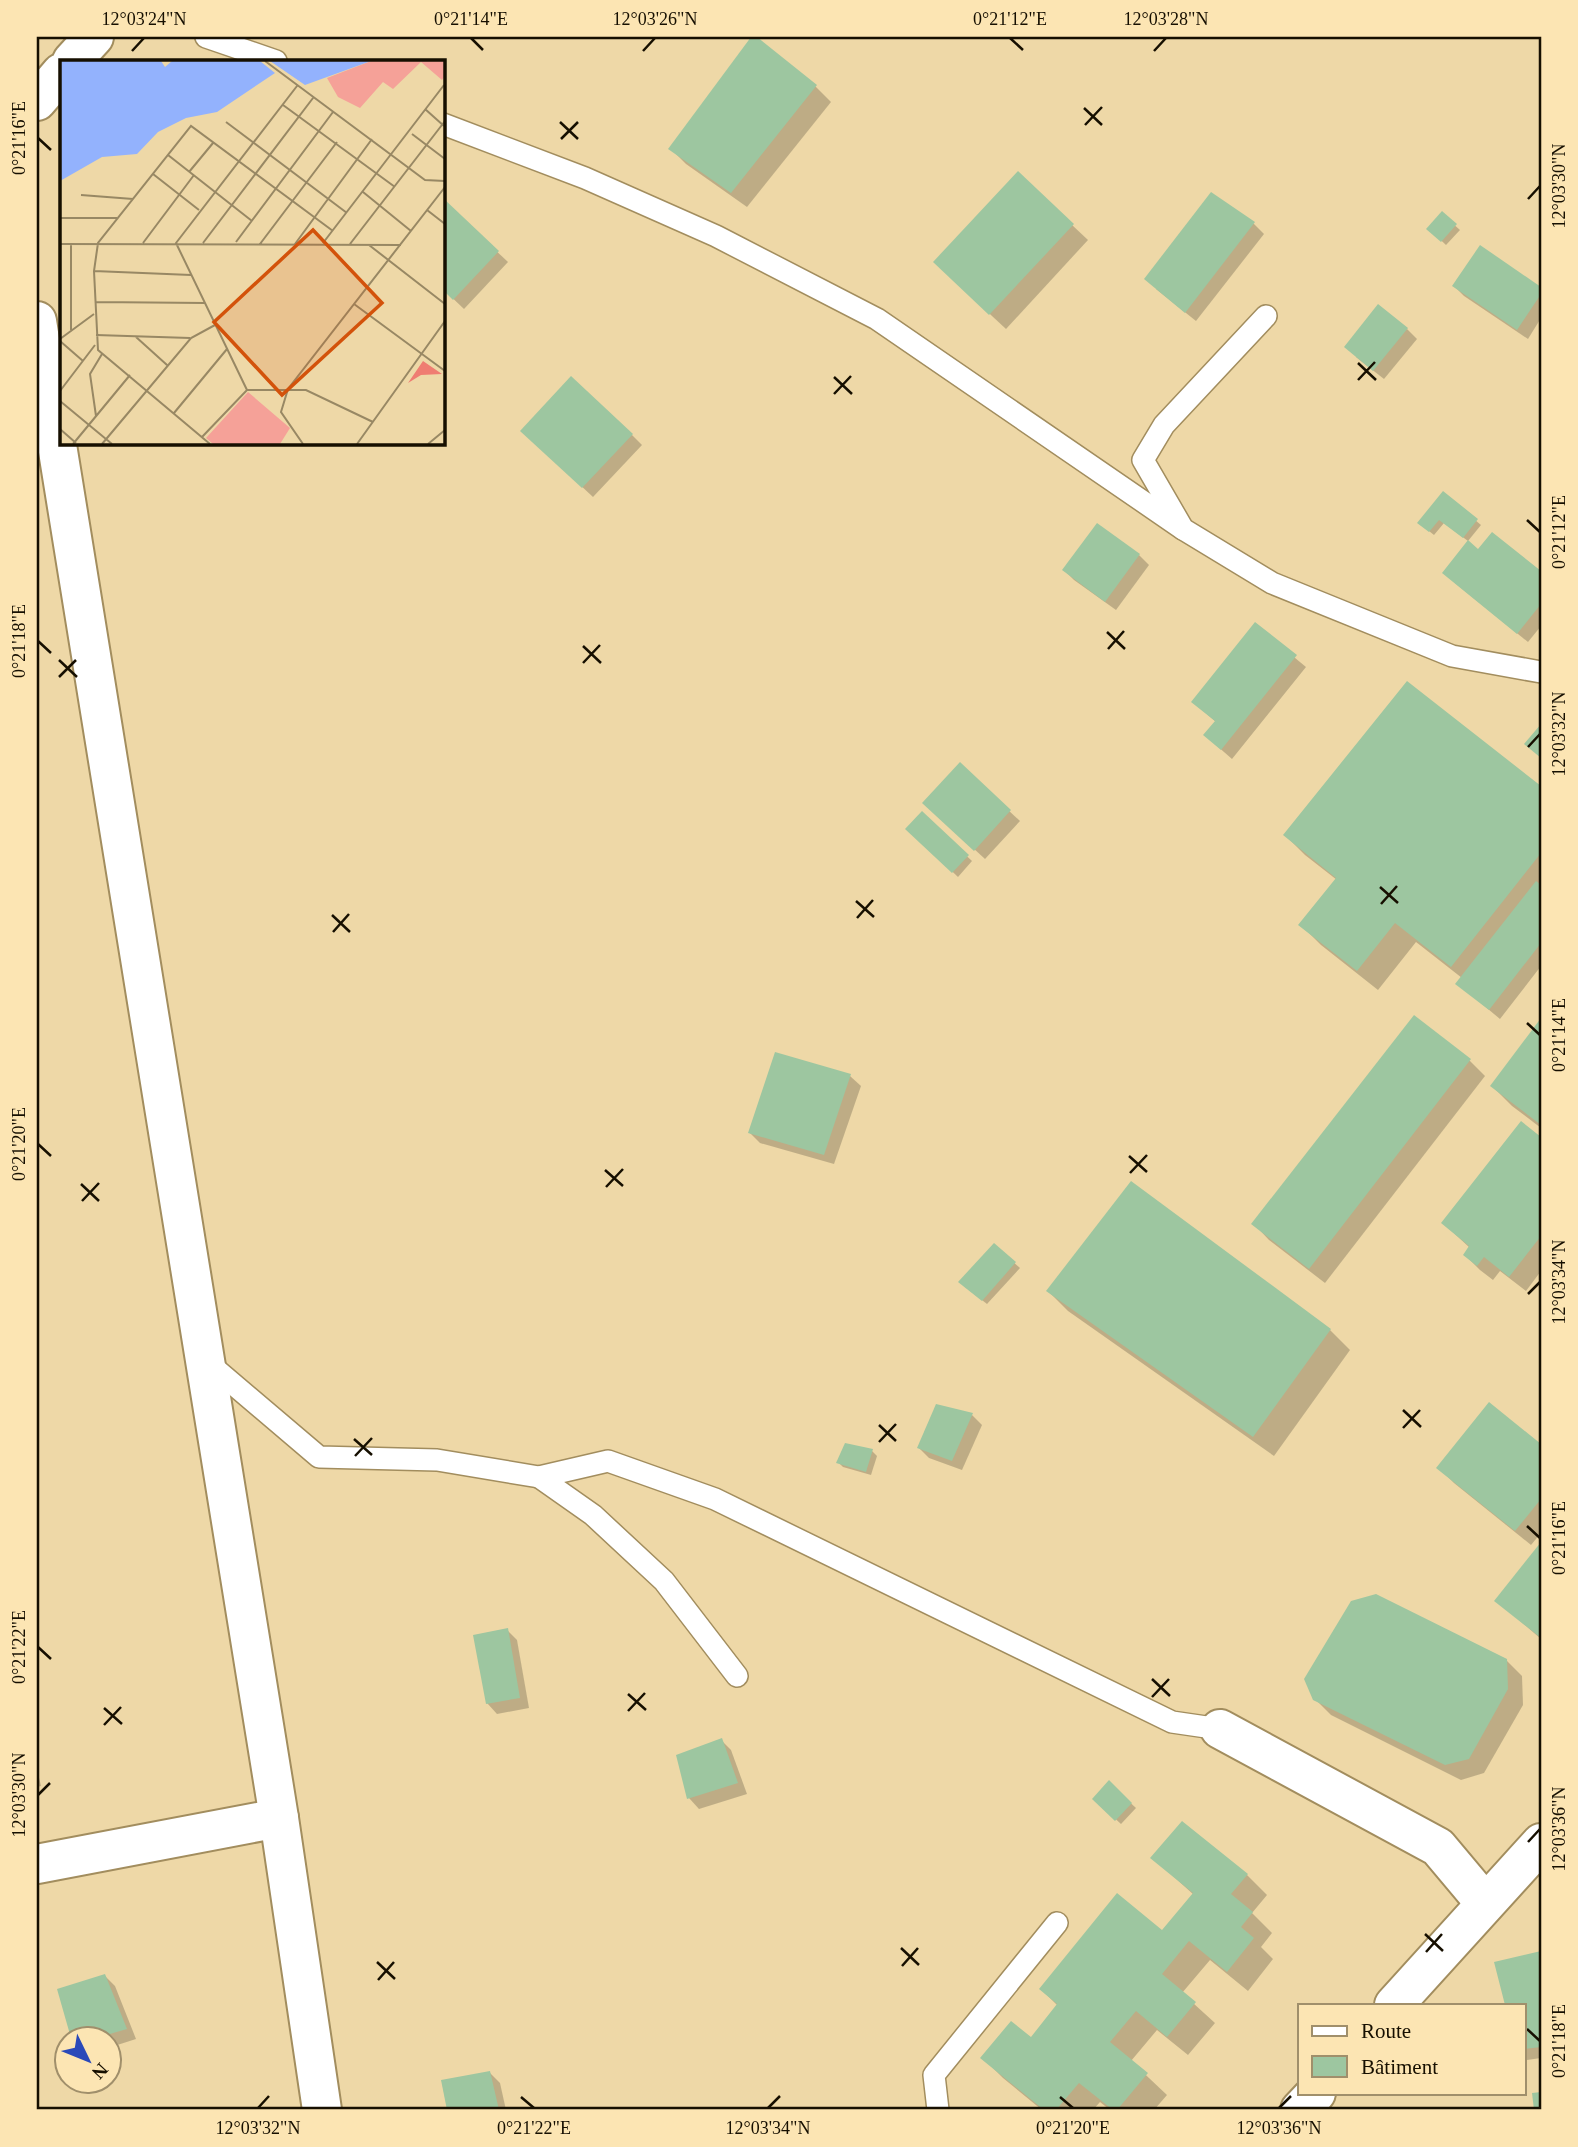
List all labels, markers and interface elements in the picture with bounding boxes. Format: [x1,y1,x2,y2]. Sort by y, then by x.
text: 12°03'24"N [102,9,186,29]
text: 0°21'14"E [434,9,508,29]
text: 12°03'26"N [613,9,697,29]
text: 0°21'12"E [973,9,1047,29]
text: 12°03'28"N [1124,9,1208,29]
inset map [60,60,444,444]
text: 0°21'16"E [9,101,29,175]
text: 12°03'30"N [1549,144,1569,228]
text: 0°21'12"E [1549,495,1569,569]
text: 0°21'18"E [9,604,29,678]
text: 12°03'32"N [1549,692,1569,776]
text: 0°21'14"E [1549,998,1569,1072]
text: 0°21'20"E [9,1107,29,1181]
text: 12°03'34"N [1549,1240,1569,1324]
text: 0°21'16"E [1549,1501,1569,1575]
text: 0°21'22"E [9,1610,29,1684]
text: 12°03'30"N [9,1753,29,1837]
text: 12°03'36"N [1549,1787,1569,1871]
legend [1298,2004,1526,2094]
text: 0°21'18"E [1549,2004,1569,2078]
text: Route [1361,2019,1411,2043]
north arrow [52,2024,122,2094]
text: Bâtiment [1361,2055,1438,2079]
text: N [88,2059,112,2084]
text: 12°03'32"N [216,2118,300,2138]
text: 0°21'22"E [497,2118,571,2138]
text: 12°03'34"N [726,2118,810,2138]
text: 0°21'20"E [1036,2118,1110,2138]
text: 12°03'36"N [1237,2118,1321,2138]

